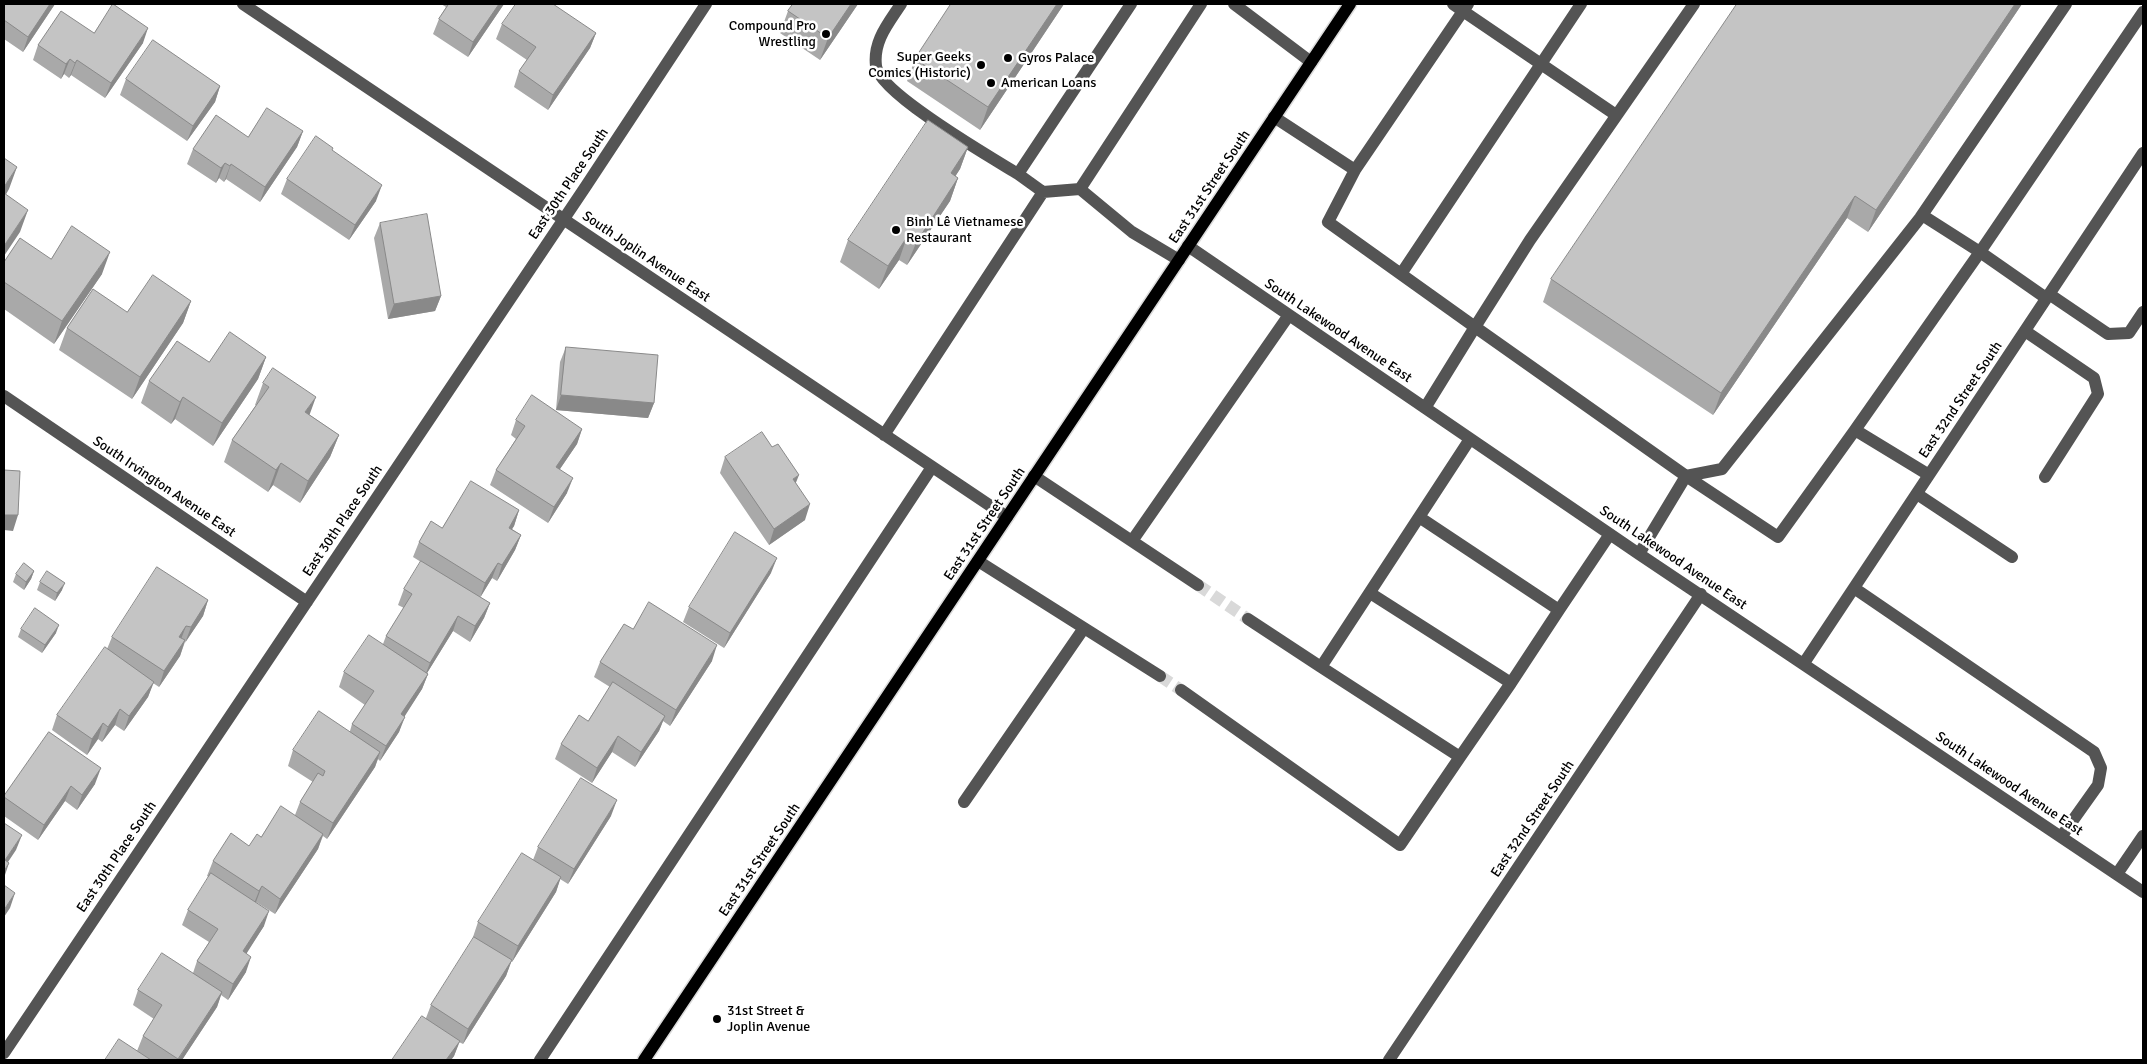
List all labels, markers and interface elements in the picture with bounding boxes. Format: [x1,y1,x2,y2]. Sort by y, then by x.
place label: Compound Pro Wrestling [729,18,816,50]
marker: Compound Pro Wrestling [820,28,832,40]
place label: Super Geeks Comics (Historic) [868,49,971,82]
place label: Gyros Palace [1018,50,1094,66]
marker: Gyros Palace [1002,52,1014,64]
marker: Super Geeks Comics (Historic) [975,59,987,71]
place label: American Loans [1001,75,1096,91]
marker: American Loans [985,77,997,89]
street label: East 30th Place South [525,125,613,243]
street label: East 31st Street South [1166,127,1254,247]
street label: South Joplin Avenue East [579,208,713,306]
place label: Binh Lê Vietnamese Restaurant [906,214,1023,246]
marker: Binh Lê Vietnamese Restaurant [890,224,902,236]
street label: South Lakewood Avenue East [1261,275,1415,387]
street label: East 32nd Street South [1916,338,2006,462]
street label: South Irvington Avenue East [89,433,239,541]
street label: East 30th Place South [299,462,387,580]
street label: East 31st Street South [941,464,1029,584]
street label: South Lakewood Avenue East [1596,502,1750,614]
street label: South Lakewood Avenue East [1932,728,2086,840]
street label: East 32nd Street South [1488,757,1578,881]
street label: East 30th Place South [73,798,161,916]
street label: East 31st Street South [716,800,804,920]
place label: 31st Street & Joplin Avenue [727,1003,810,1036]
marker: 31st Street & Joplin Avenue [711,1013,723,1025]

